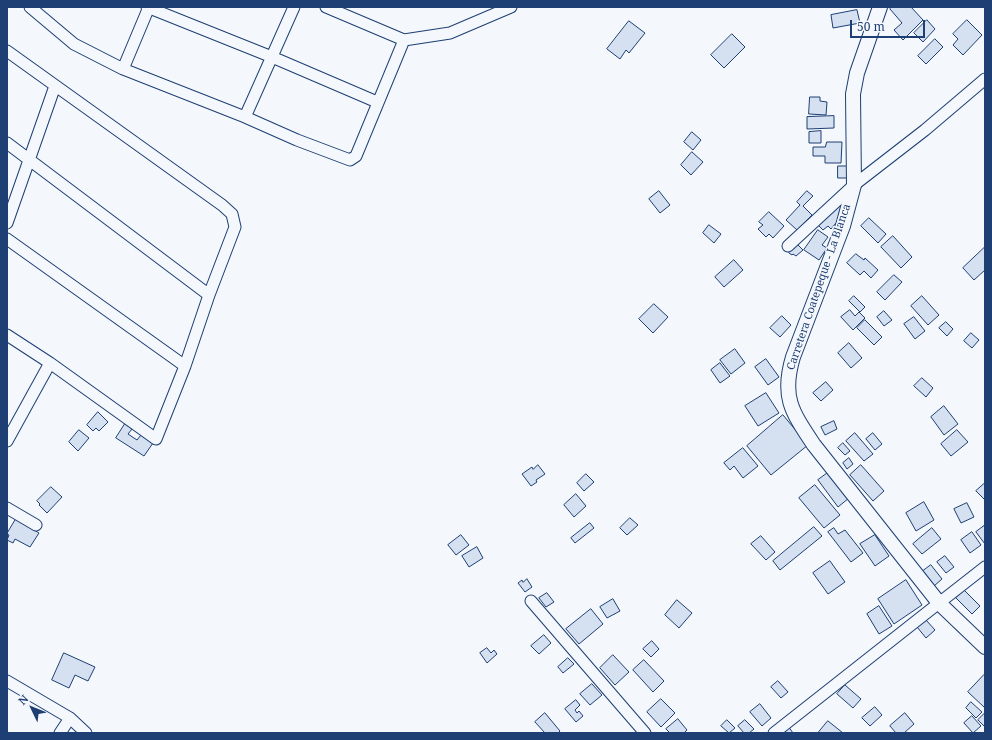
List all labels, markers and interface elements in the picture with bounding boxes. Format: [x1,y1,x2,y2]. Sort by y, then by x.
scale bar [852,12,927,38]
text: 50 m [857,18,885,35]
street label: Carretera Coatepeque - La Blanca [784,202,854,372]
north arrow [12,688,52,728]
text: N [14,691,31,708]

